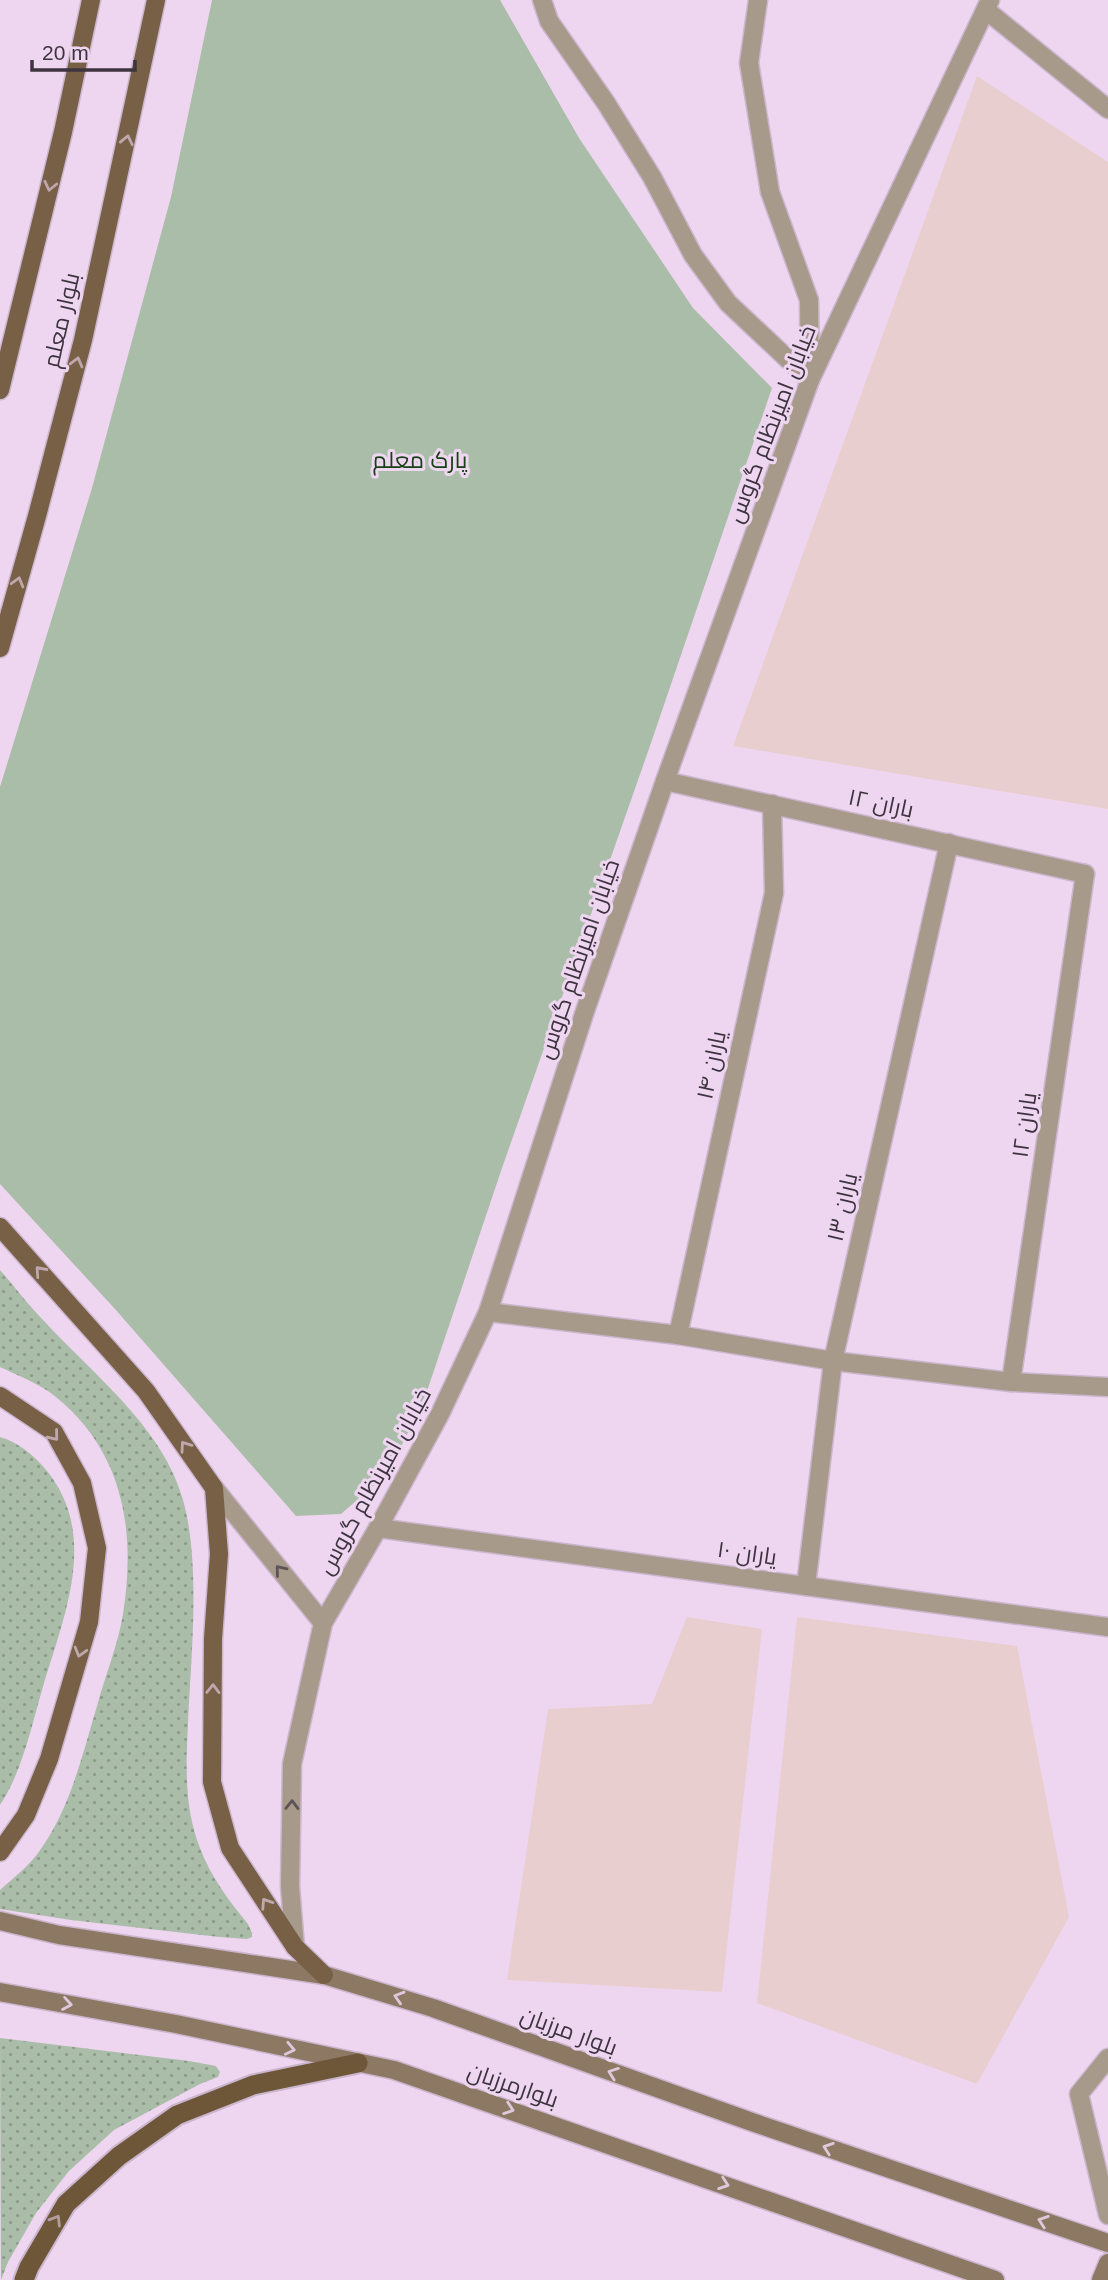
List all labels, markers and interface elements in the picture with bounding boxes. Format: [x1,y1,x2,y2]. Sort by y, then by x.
scale bar [32,28,135,72]
text: 20 m [42,41,89,64]
one-way arrow [119,134,134,146]
one-way arrow [44,180,58,192]
street label: بلوار معلم [37,270,87,371]
street label: خیابان امیرنظام گروس [721,322,823,527]
one-way arrow [69,356,83,368]
park label: پارک معلم [372,447,468,476]
one-way arrow [10,576,25,588]
street label: باران ۱۲ [846,783,916,824]
street label: خیابان امیرنظام گروس [532,856,627,1063]
street label: یاران ۱۴ [691,1028,732,1102]
street label: یاران ۱۲ [1007,1090,1042,1160]
street label: یاران ۱۳ [822,1170,863,1244]
one-way arrow [36,1267,48,1280]
street label: خیابان امیرنظام گروس [312,1383,439,1580]
one-way arrow [45,1428,58,1441]
one-way arrow [181,1441,193,1454]
street label: یاران ۱۰ [715,1536,778,1571]
one-way arrow [276,1566,288,1579]
one-way arrow [74,1646,89,1658]
one-way arrow [205,1683,221,1694]
one-way arrow [284,1799,300,1810]
one-way arrow [262,1898,274,1911]
one-way arrow [393,1991,405,2006]
one-way arrow [61,1996,73,2011]
street label: بلوار مرزبان [517,2001,621,2061]
one-way arrow [284,2040,296,2055]
street label: بلوارمرزبان [464,2057,562,2114]
one-way arrow [608,2067,620,2081]
one-way arrow [503,2101,515,2115]
one-way arrow [822,2142,835,2156]
one-way arrow [717,2176,729,2190]
one-way arrow [48,2215,61,2228]
one-way arrow [1038,2215,1050,2229]

